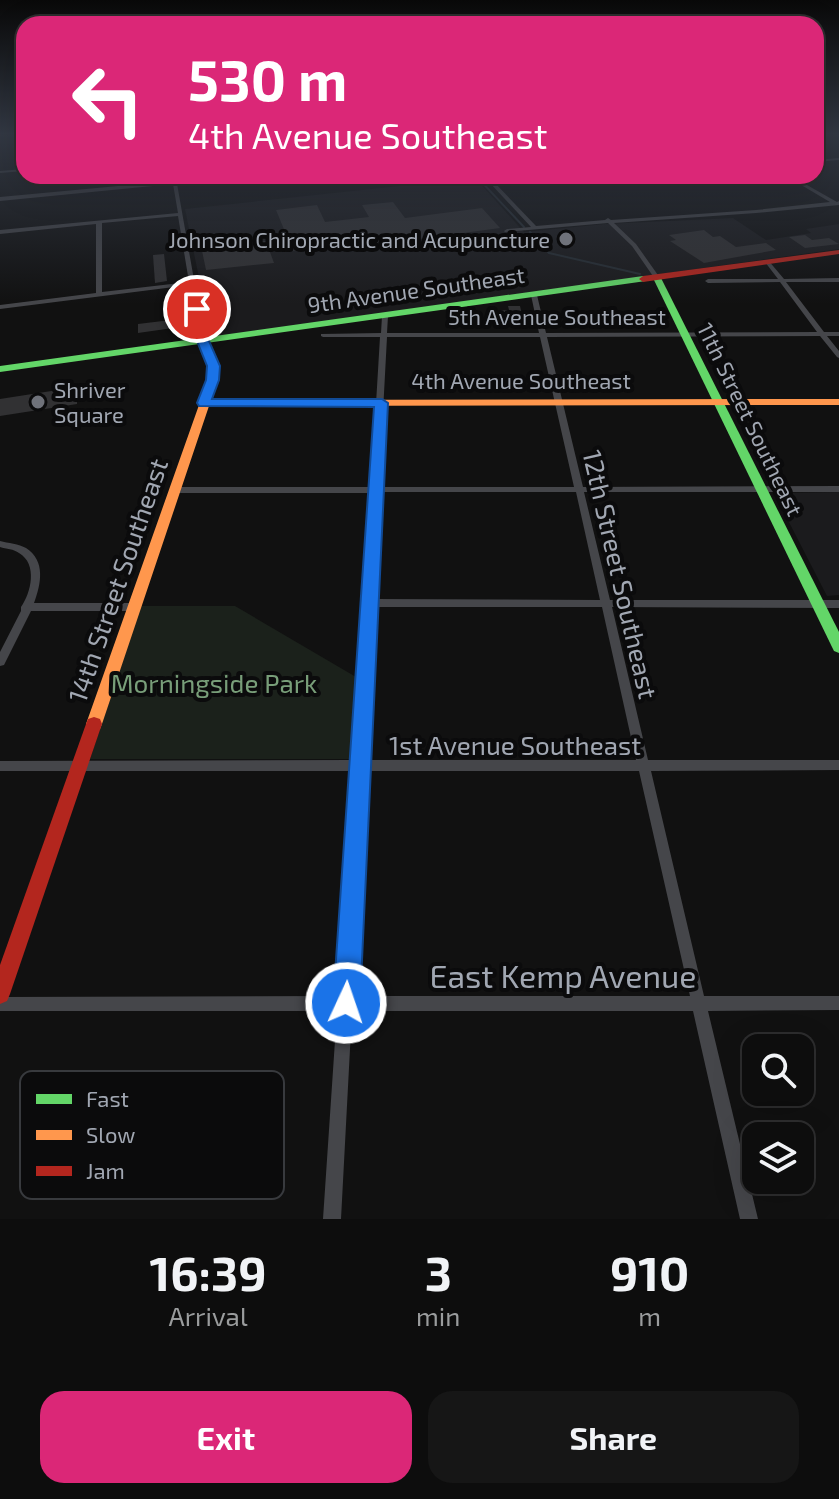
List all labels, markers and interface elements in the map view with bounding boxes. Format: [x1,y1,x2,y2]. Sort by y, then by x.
text: 530 m [188,45,347,112]
icon: left [56,48,160,152]
text: 4th Avenue Southeast [188,113,548,156]
place label: Johnson Chiropractic and Acupuncture [168,226,550,252]
marker: Johnson Chiropractic and Acupuncture [557,230,575,248]
street label: 9th Avenue Southeast [306,261,526,317]
pin [163,275,231,343]
icon: arrive [175,287,219,331]
street label: 5th Avenue Southeast [448,303,666,329]
street label: 11th Street Southeast [693,318,809,520]
street label: 4th Avenue Southeast [411,367,631,393]
place label: Shriver Square [54,376,126,427]
marker: Shriver Square [29,393,47,411]
street label: 12th Street Southeast [577,447,665,701]
street label: 14th Street Southeast [61,454,173,706]
park label: Morningside Park [111,667,317,698]
street label: 1st Avenue Southeast [389,729,641,760]
street label: East Kemp Avenue [430,956,696,994]
position arrow [304,961,388,1045]
map controls [742,1034,814,1194]
button: search [742,1034,814,1106]
legend [20,1071,284,1199]
text: Fast [86,1085,129,1111]
text: Slow [86,1121,135,1147]
button: layers [742,1122,814,1194]
text: Jam [86,1157,125,1183]
text: 16:39 [150,1243,267,1301]
text: 3 [425,1243,452,1301]
text: 910 [610,1243,689,1301]
text: Arrival [168,1300,248,1331]
text: min [416,1300,460,1331]
text: m [638,1300,661,1331]
button: Exit [40,1391,412,1483]
button: Share [428,1391,799,1483]

